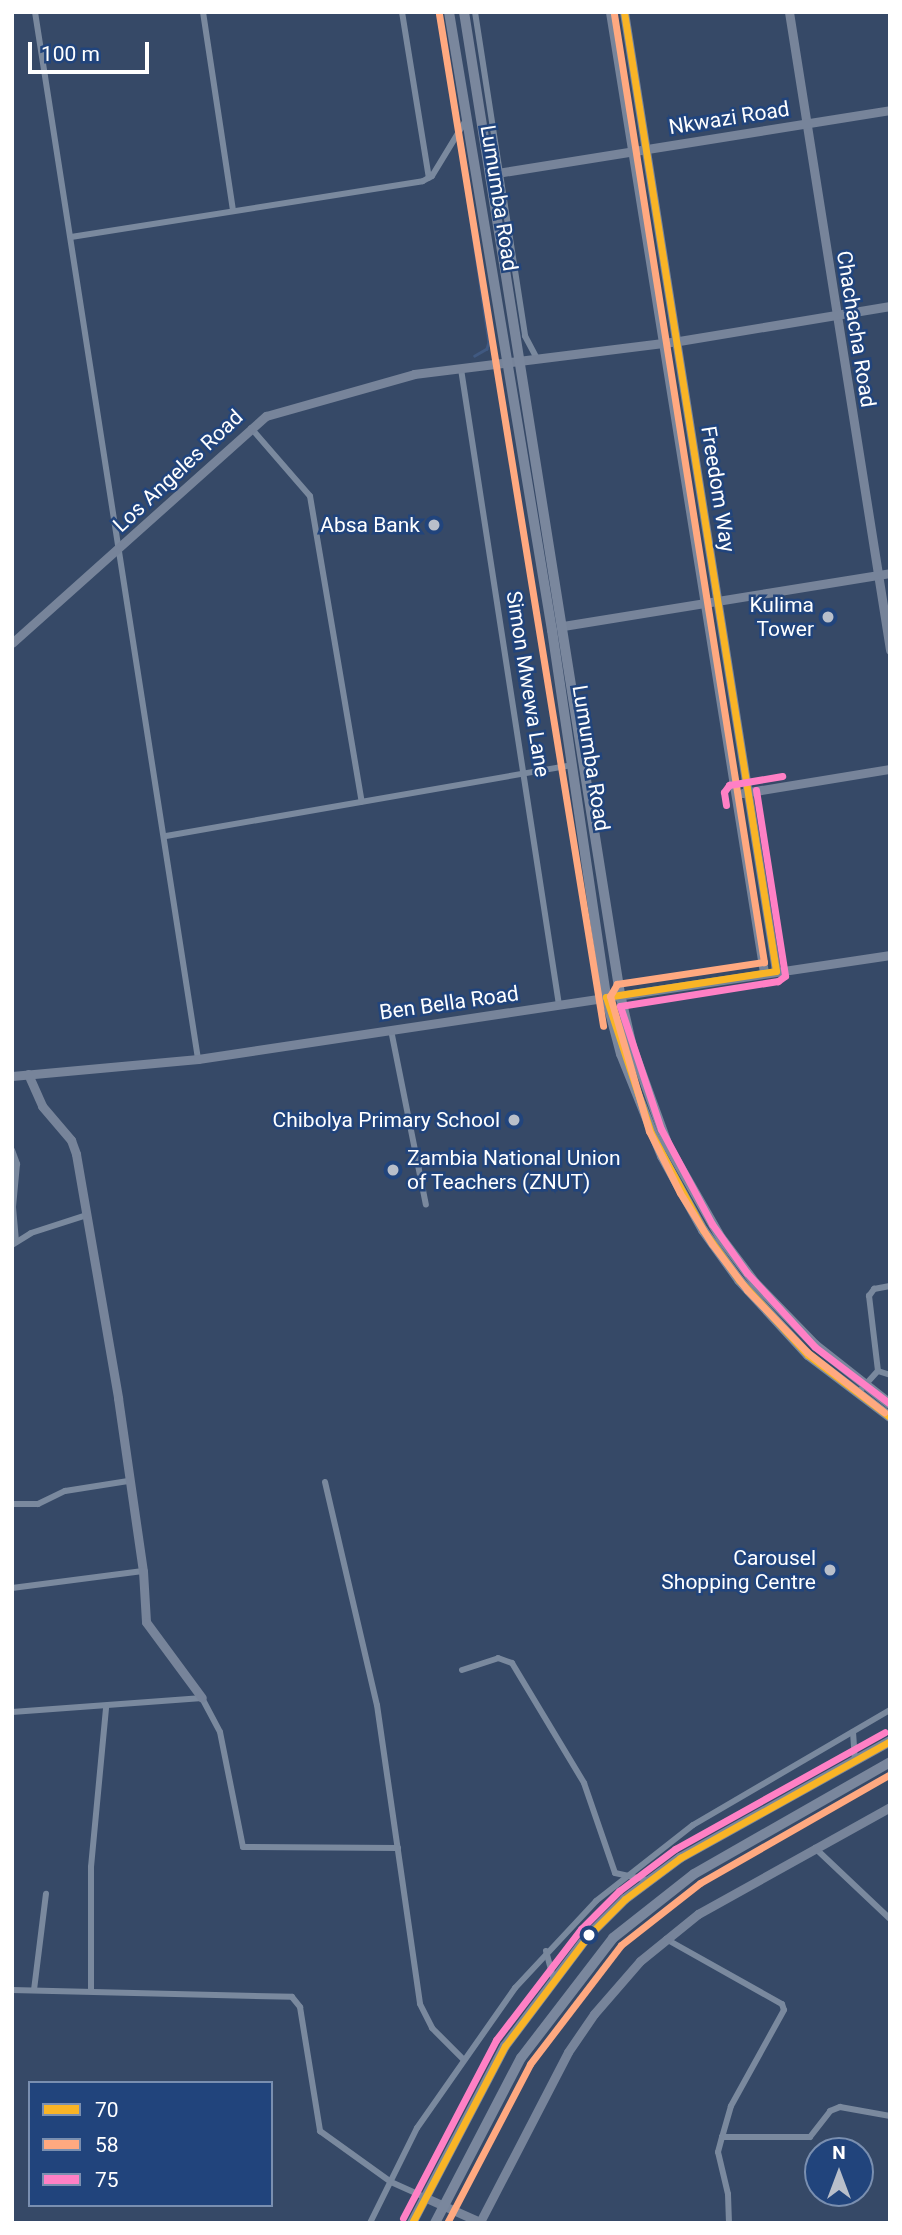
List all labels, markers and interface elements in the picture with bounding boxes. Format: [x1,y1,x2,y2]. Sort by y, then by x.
scale bar [32,28,152,72]
text: 100 m [41,42,100,66]
street label: Nkwazi Road [667,96,791,140]
street label: Lumumba Road [475,123,523,273]
street label: Chachacha Road [831,249,881,409]
street label: Los Angeles Road [108,404,248,538]
street label: Freedom Way [696,424,740,554]
place label: Absa Bank [320,512,420,538]
marker: Absa Bank [426,517,442,533]
street label: Simon Mwewa Lane [501,589,555,779]
place label: Kulima Tower [749,592,814,642]
marker: Kulima Tower [820,609,836,625]
street label: Lumumba Road [567,683,615,833]
street label: Ben Bella Road [378,981,520,1025]
place label: Chibolya Primary School [273,1107,500,1133]
marker: Chibolya Primary School [506,1112,522,1128]
place label: Zambia National Union of Teachers (ZNUT) [407,1145,621,1195]
marker: Zambia National Union of Teachers (ZNUT) [385,1162,401,1178]
place label: Carousel Shopping Centre [661,1545,816,1595]
marker: Carousel Shopping Centre [822,1562,838,1578]
unlabelled marker [582,1928,596,1942]
legend [28,2081,273,2207]
text: 70 [95,2098,119,2122]
text: 58 [95,2133,119,2157]
north arrow [804,2137,874,2207]
text: N [832,2141,846,2164]
text: 75 [95,2168,119,2192]

